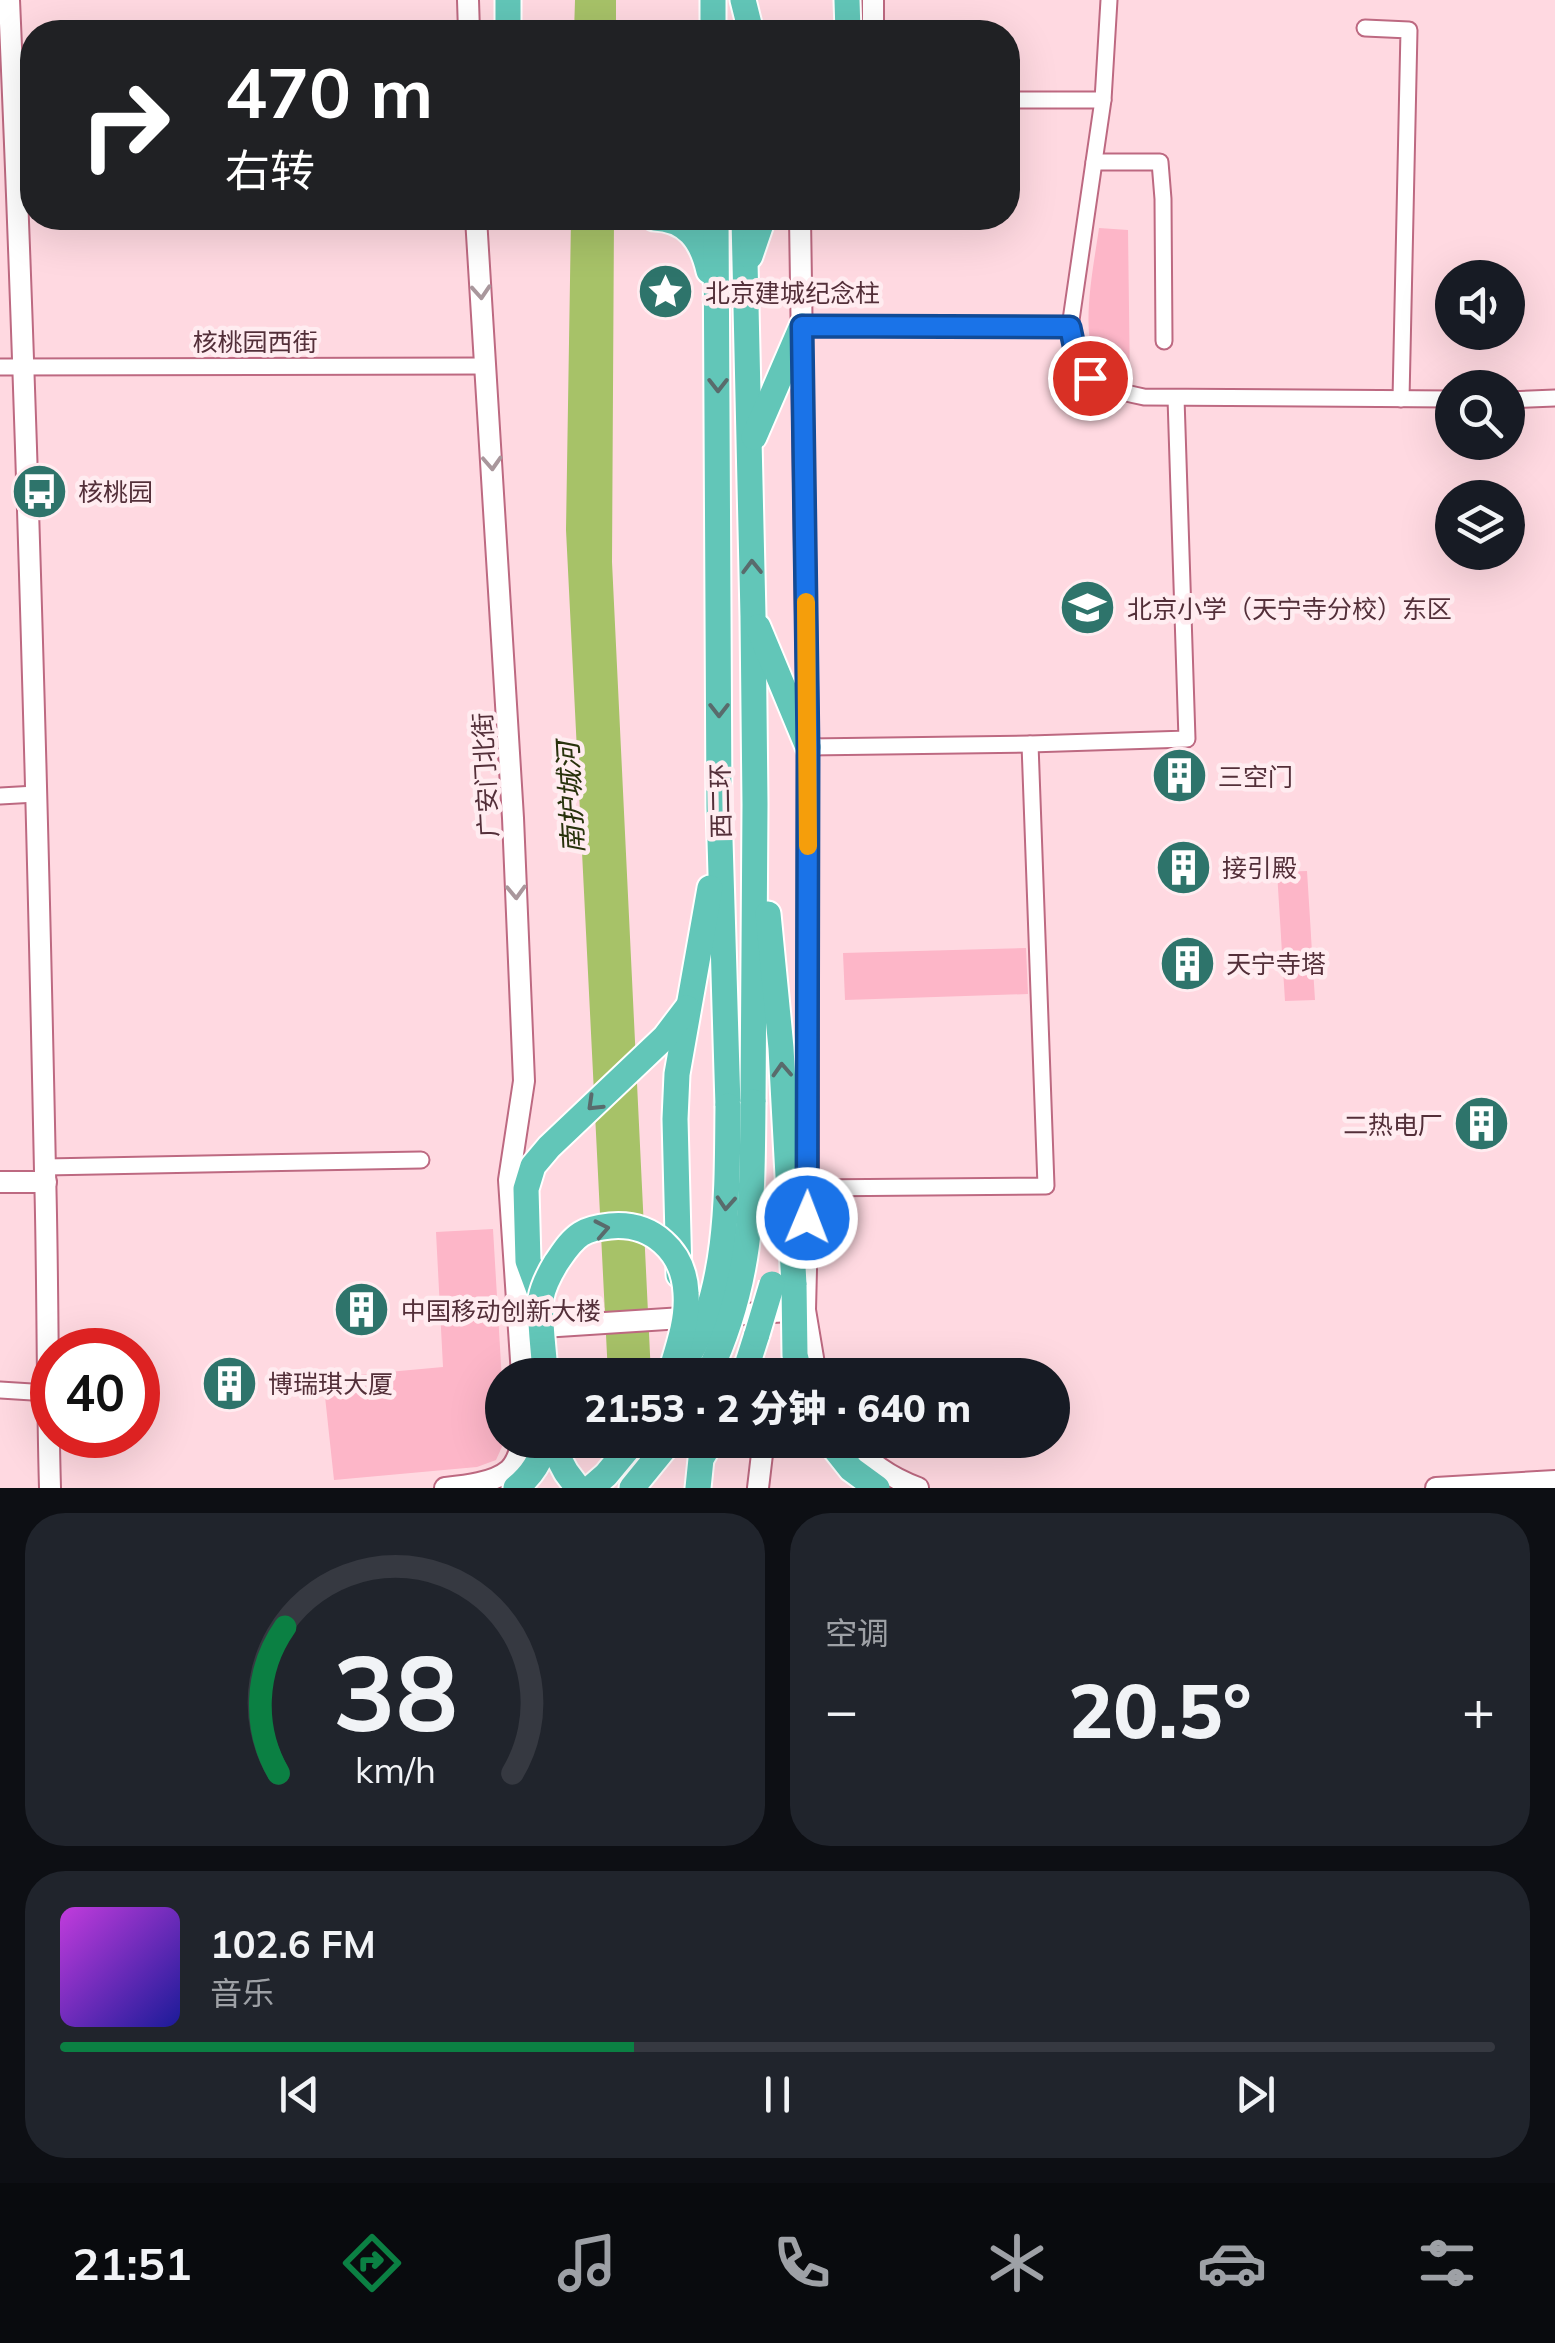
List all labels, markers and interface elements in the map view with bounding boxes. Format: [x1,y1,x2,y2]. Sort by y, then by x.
text: 470 m [225,48,433,136]
icon: right [60,60,190,190]
text: 右转 [225,142,315,198]
map controls [1435,260,1525,570]
button: sound [1435,260,1525,350]
place icon: 北京建城纪念柱 [636,262,696,322]
place label: 北京建城纪念柱 [705,277,880,308]
one-way arrow [470,284,491,300]
street label: 核桃园西街 [192,326,318,357]
pin [1048,336,1133,421]
icon: arrive [1063,351,1118,406]
button: search [1435,370,1525,460]
one-way arrow [707,378,729,393]
one-way arrow [481,455,502,471]
bus stop icon: 核桃园 [9,461,69,521]
place label: 核桃园 [78,476,153,507]
button: layers [1435,480,1525,570]
one-way arrow [742,559,763,575]
school or university icon: 北京小学（天宁寺分校）东区 [1058,578,1118,638]
place label: 北京小学（天宁寺分校）东区 [1127,593,1452,624]
one-way arrow [708,702,730,718]
street label: 广安门北街 [466,712,504,838]
water label: 南护城河 [549,736,590,855]
building icon: 三空门 [1149,746,1209,806]
place label: 三空门 [1218,761,1293,792]
street label: 西二环 [704,763,736,839]
building icon: 接引殿 [1153,837,1213,897]
place label: 接引殿 [1222,852,1297,883]
one-way arrow [505,885,526,901]
building icon: 天宁寺塔 [1157,933,1217,993]
place label: 天宁寺塔 [1226,948,1326,979]
one-way arrow [772,1061,793,1077]
one-way arrow [588,1092,606,1110]
building icon: 二热电厂 [1452,1094,1512,1154]
place label: 二热电厂 [1343,1109,1443,1140]
position arrow [755,1166,859,1270]
one-way arrow [716,1196,737,1212]
one-way arrow [594,1219,610,1240]
building icon: 中国移动创新大楼 [332,1280,392,1340]
place label: 中国移动创新大楼 [401,1295,601,1326]
speed limit sign: 40 [30,1328,160,1458]
building icon: 博瑞琪大厦 [199,1353,259,1413]
place label: 博瑞琪大厦 [268,1368,393,1399]
text: 21:53 · 2 分钟 · 640 m [584,1384,971,1432]
text: 空调 [825,1613,889,1653]
text: 38 [333,1626,457,1757]
text: 20.5° [1068,1663,1252,1757]
text: − [825,1675,858,1744]
text: + [1462,1675,1495,1744]
text: km/h [355,1747,435,1792]
text: 102.6 FM [210,1920,376,1968]
text: 音乐 [210,1973,274,2013]
icon: previous [272,2067,327,2122]
icon: pause [750,2067,805,2122]
icon: next [1228,2067,1283,2122]
icon: directions [337,2228,407,2298]
icon: music [552,2228,622,2298]
icon: phone [767,2228,837,2298]
icon: climate [982,2228,1052,2298]
icon: car [1197,2228,1267,2298]
icon: filters [1412,2228,1482,2298]
text: 21:51 [73,2235,192,2291]

